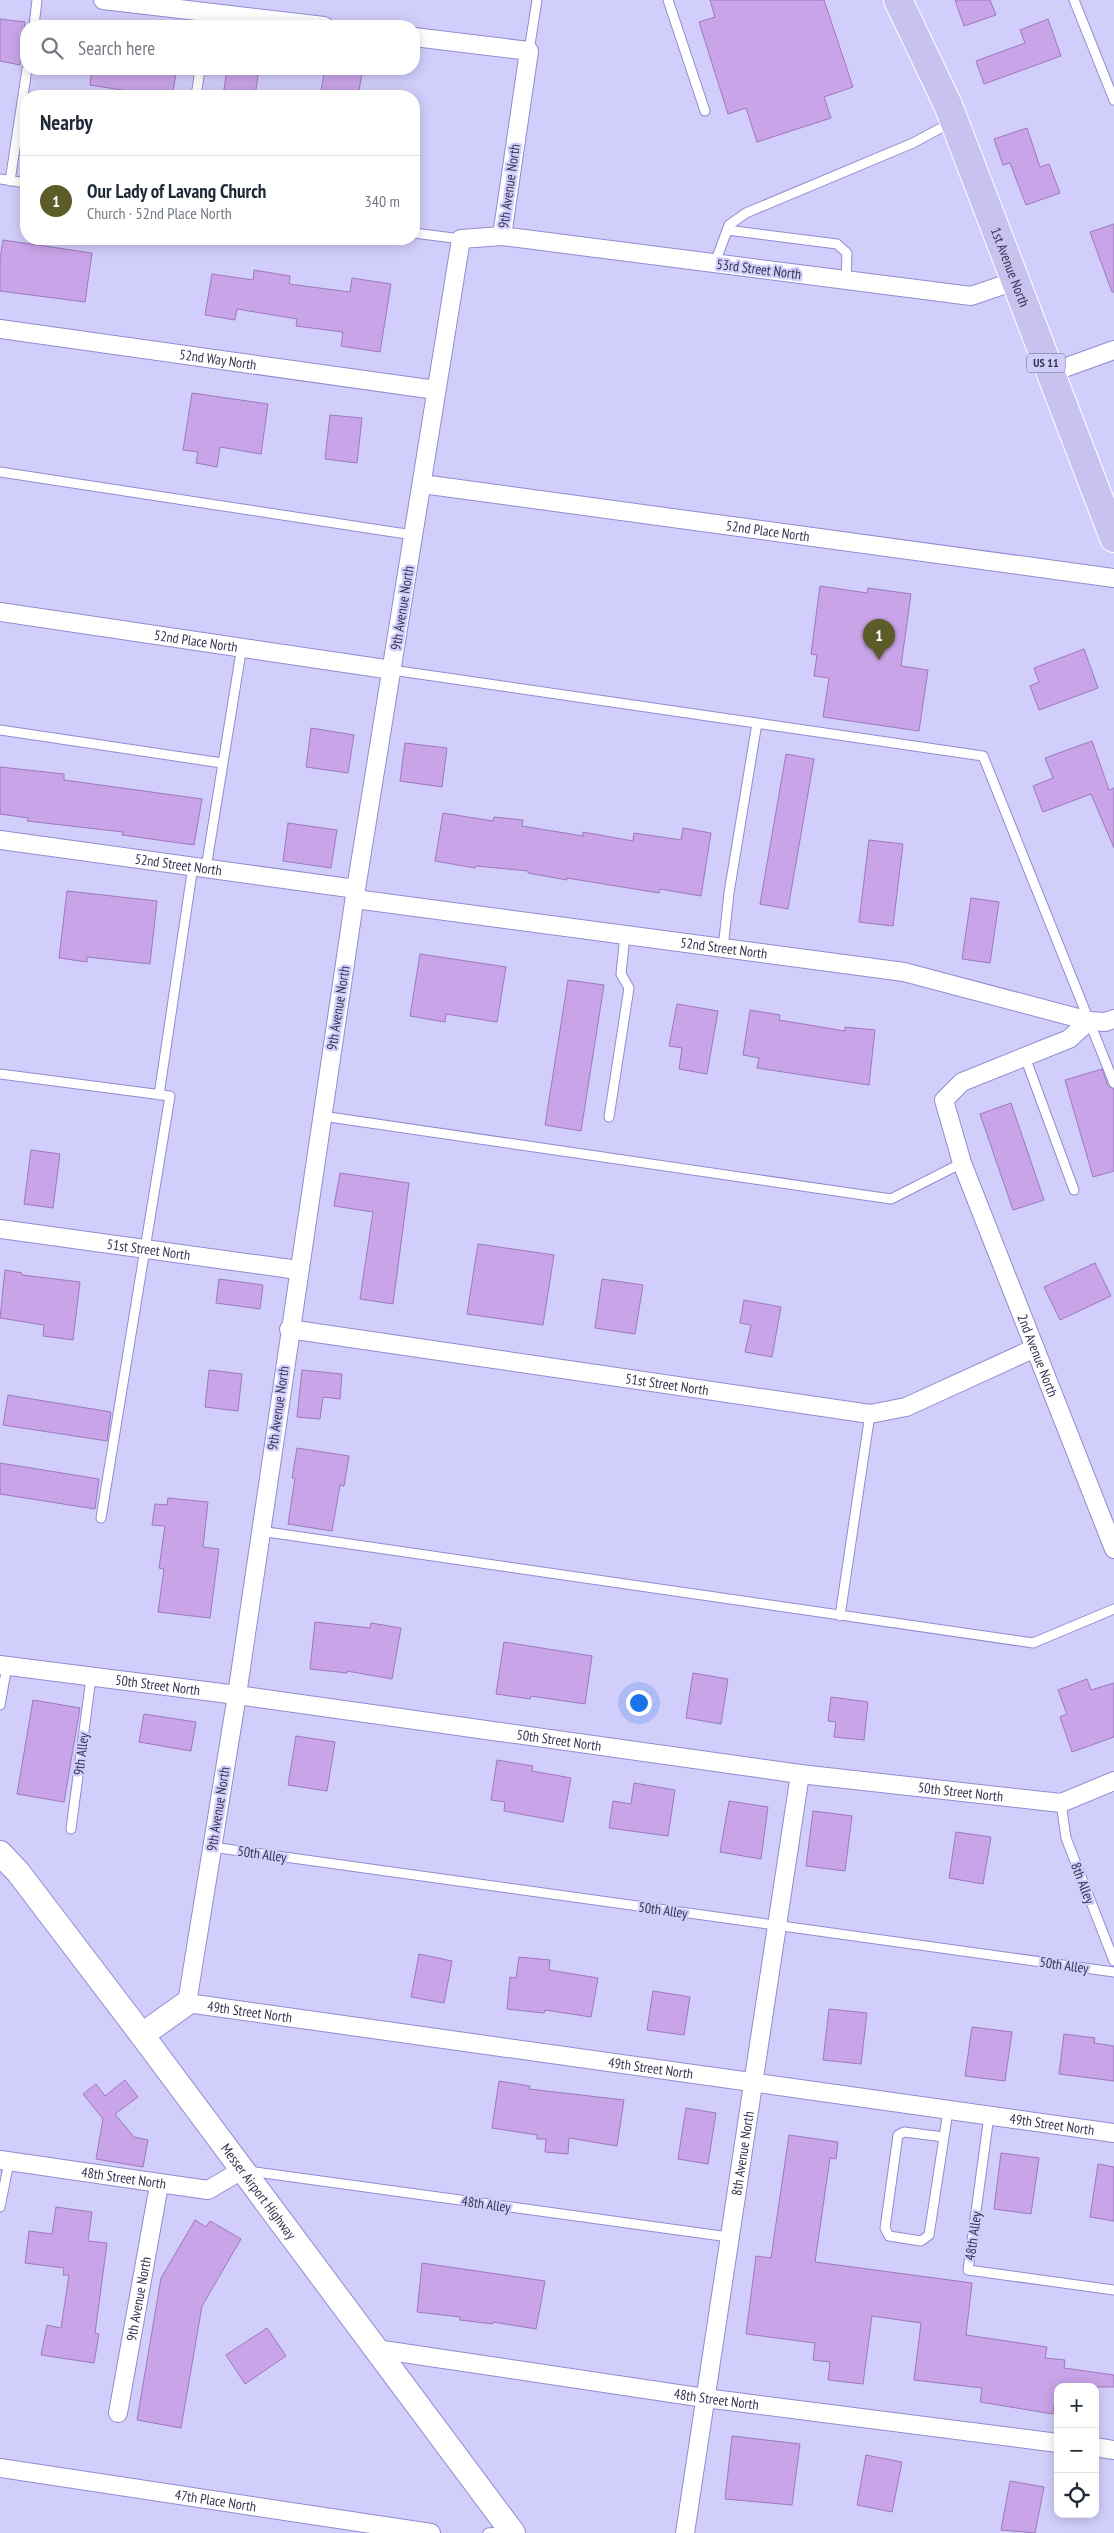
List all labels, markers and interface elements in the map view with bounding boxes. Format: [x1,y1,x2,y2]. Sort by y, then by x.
search box [20,20,420,75]
icon: search [38,34,66,62]
text: Search here [78,36,155,60]
text: Nearby [40,109,93,136]
street label: 9th Avenue North [494,143,524,229]
text: Our Lady of Lavang Church [87,179,266,203]
text: 1 [52,191,60,211]
text: 340 m [365,191,400,211]
text: Church · 52nd Place North [87,203,232,223]
street label: 1st Avenue North [987,225,1034,310]
street label: 53rd Street North [716,255,802,283]
street label: 52nd Way North [178,345,258,374]
road number: US 11 [1027,353,1065,372]
street label: 52nd Place North [725,516,811,546]
street label: 9th Avenue North [386,565,418,651]
pin: 1 [863,619,895,660]
street label: 52nd Place North [153,626,239,656]
street label: 52nd Street North [134,850,223,879]
street label: 52nd Street North [679,933,768,963]
street label: 9th Avenue North [322,965,354,1051]
street label: 51st Street North [106,1235,191,1264]
street label: 2nd Avenue North [1013,1311,1062,1399]
street label: 9th Avenue North [263,1365,293,1451]
street label: 51st Street North [624,1369,710,1399]
street label: 50th Street North [114,1671,201,1699]
your location [626,1690,652,1716]
street label: 50th Street North [515,1725,603,1755]
street label: 9th Alley [69,1731,93,1776]
street label: 9th Avenue North [202,1766,234,1852]
street label: 50th Street North [917,1778,1004,1806]
street label: 50th Alley [236,1842,288,1866]
street label: 8th Alley [1067,1860,1099,1907]
street label: 50th Alley [637,1898,689,1922]
street label: 50th Alley [1038,1953,1090,1977]
street label: 49th Street North [206,1997,293,2027]
street label: 49th Street North [607,2053,694,2083]
street label: 49th Street North [1008,2109,1095,2139]
street label: 8th Avenue North [727,2110,758,2197]
street label: Messer Airport Highway [217,2140,301,2243]
street label: 48th Street North [80,2163,167,2193]
street label: 48th Alley [460,2192,512,2216]
street label: 48th Alley [961,2210,985,2262]
street label: 9th Avenue North [122,2255,155,2342]
map controls [1054,2383,1099,2518]
button: + [1054,2383,1099,2428]
street label: 48th Street North [673,2384,760,2414]
button: − [1054,2428,1099,2473]
button: locate [1054,2473,1099,2518]
street label: 47th Place North [174,2485,257,2516]

